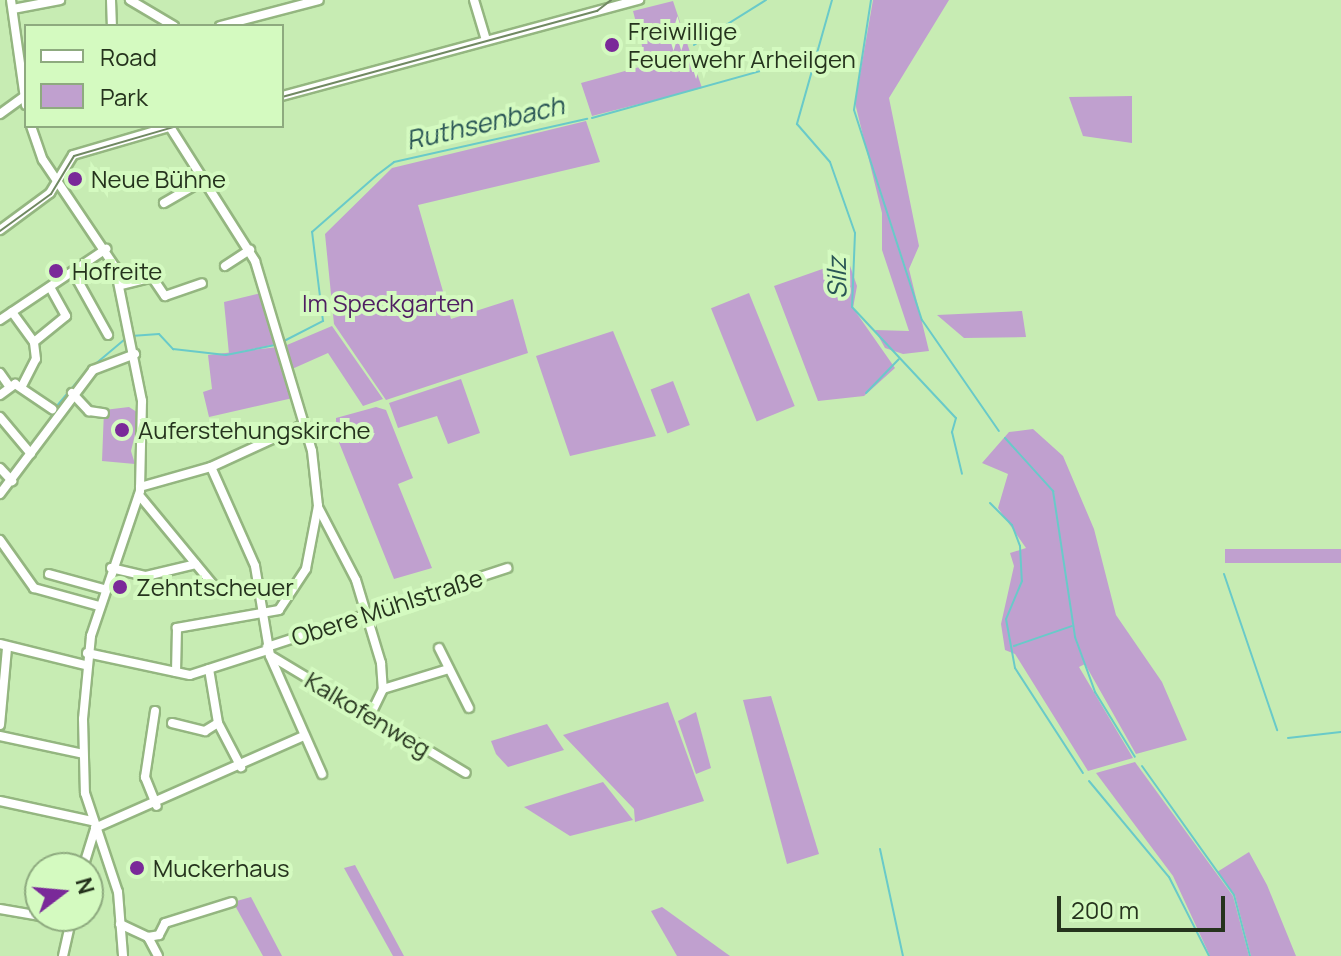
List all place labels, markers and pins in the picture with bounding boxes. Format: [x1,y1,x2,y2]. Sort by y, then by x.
place label: Freiwillige Feuerwehr Arheilgen [628,17,856,73]
marker: Freiwillige Feuerwehr Arheilgen [603,36,621,54]
place label: Neue Bühne [91,165,226,193]
marker: Neue Bühne [66,170,84,188]
place label: Hofreite [72,257,162,285]
marker: Hofreite [47,262,65,280]
place label: Auferstehungskirche [138,416,371,444]
marker: Auferstehungskirche [113,421,131,439]
place label: Zehntscheuer [136,573,294,601]
marker: Zehntscheuer [111,578,129,596]
place label: Muckerhaus [153,854,289,882]
marker: Muckerhaus [128,859,146,877]

